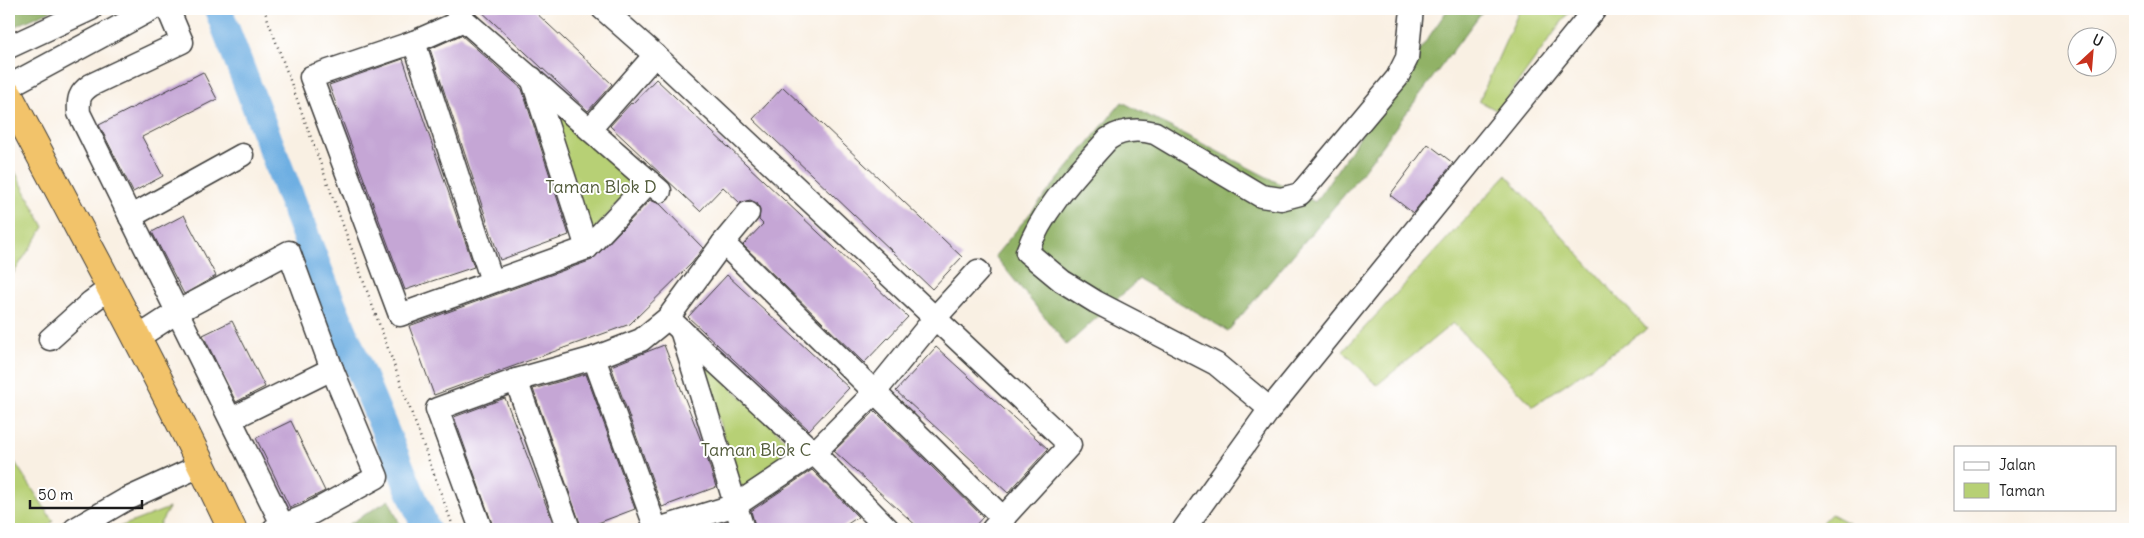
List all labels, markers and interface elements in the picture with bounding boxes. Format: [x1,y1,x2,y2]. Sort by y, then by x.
north arrow [2066,28,2116,78]
text: U [2089,30,2106,51]
park label: Taman Blok D [545,175,657,198]
park label: Taman Blok C [701,438,811,461]
legend [1954,446,2116,510]
text: Jalan [1999,455,2036,474]
scale bar [30,478,142,510]
text: Taman [1999,481,2045,500]
text: 50 m [38,485,73,504]

